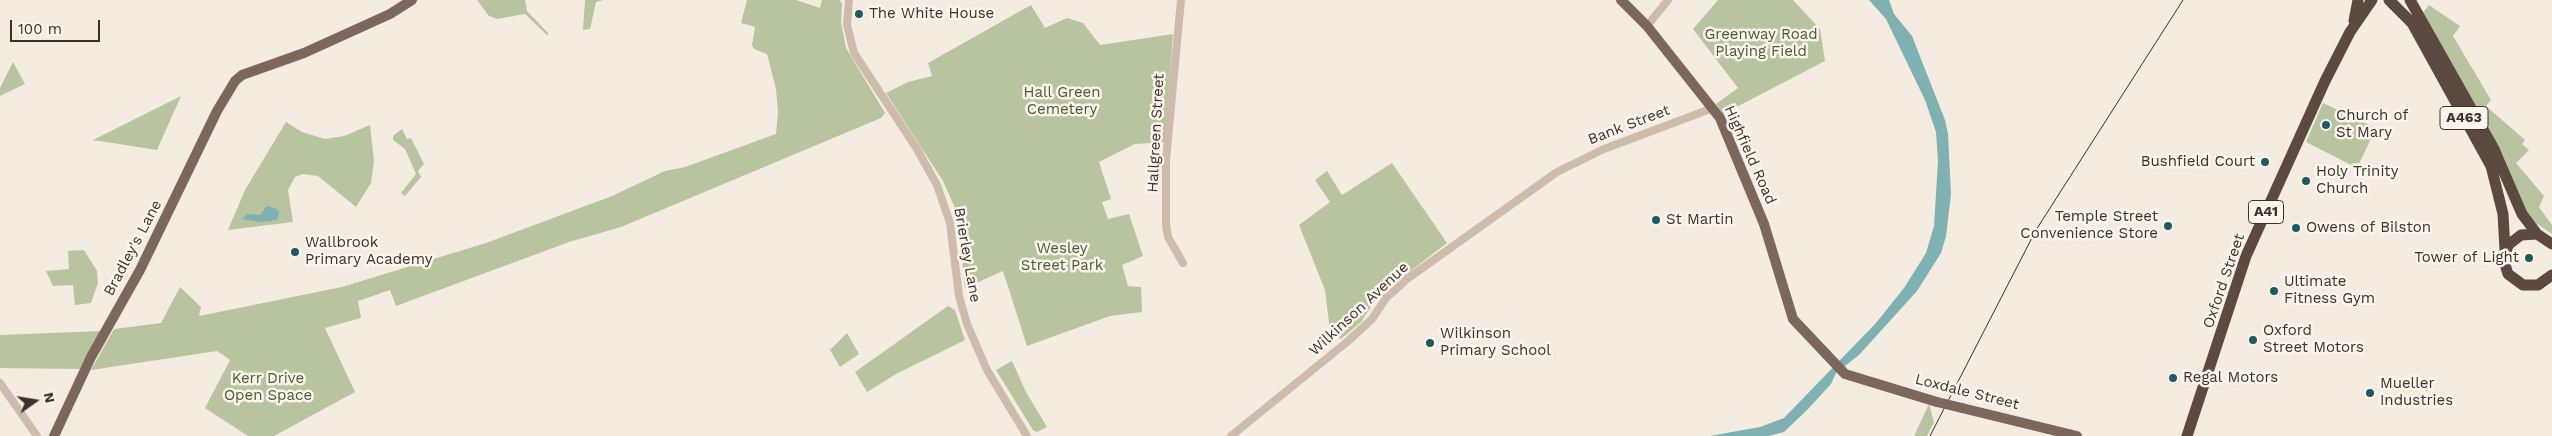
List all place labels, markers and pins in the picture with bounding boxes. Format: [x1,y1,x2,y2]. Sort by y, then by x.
place label: The White House [869,5,994,23]
marker: The White House [853,8,865,20]
place label: Church of St Mary [2336,107,2408,142]
marker: Church of St Mary [2320,119,2332,131]
place label: Bushfield Court [2141,153,2255,171]
marker: Bushfield Court [2259,156,2271,168]
place label: Holy Trinity Church [2316,163,2398,198]
marker: Holy Trinity Church [2300,175,2312,187]
place label: Temple Street Convenience Store [2020,208,2158,243]
place label: St Martin [1666,211,1733,229]
marker: St Martin [1650,214,1662,226]
place label: Owens of Bilston [2306,219,2431,237]
marker: Temple Street Convenience Store [2162,220,2174,232]
marker: Owens of Bilston [2290,222,2302,234]
place label: Wallbrook Primary Academy [305,234,433,269]
marker: Wallbrook Primary Academy [289,246,301,258]
place label: Tower of Light [2414,249,2519,267]
marker: Tower of Light [2523,252,2535,264]
place label: Ultimate Fitness Gym [2284,273,2375,308]
marker: Ultimate Fitness Gym [2268,285,2280,297]
place label: Oxford Street Motors [2263,322,2364,357]
place label: Wilkinson Primary School [1440,325,1551,360]
marker: Oxford Street Motors [2247,334,2259,346]
marker: Wilkinson Primary School [1424,337,1436,349]
place label: Regal Motors [2183,369,2278,387]
marker: Regal Motors [2167,372,2179,384]
place label: Mueller Industries [2380,375,2453,410]
marker: Mueller Industries [2364,387,2376,399]

